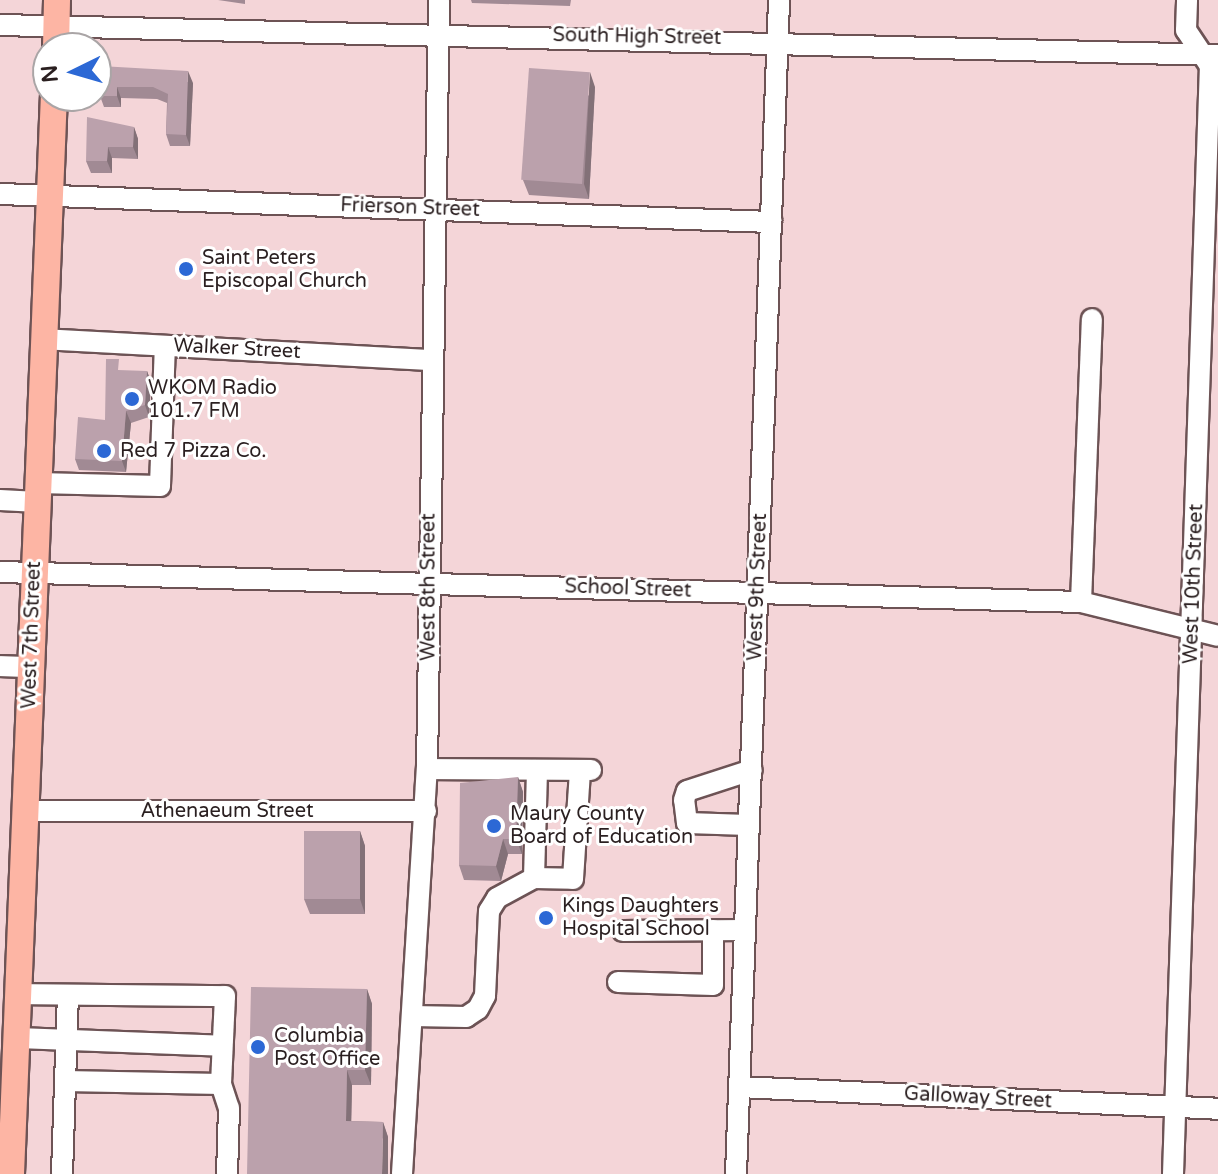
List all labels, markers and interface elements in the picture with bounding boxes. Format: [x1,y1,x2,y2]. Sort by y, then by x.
street label: South High Street [552,24,722,50]
north arrow [32,32,112,112]
text: N [36,64,64,84]
street label: Frierson Street [340,194,480,222]
place label: Saint Peters Episcopal Church [202,246,367,293]
marker: Saint Peters Episcopal Church [177,260,195,278]
street label: Walker Street [173,334,301,364]
place label: WKOM Radio 101.7 FM [148,376,277,423]
marker: WKOM Radio 101.7 FM [123,390,141,408]
place label: Red 7 Pizza Co. [120,439,266,463]
marker: Red 7 Pizza Co. [95,442,113,460]
street label: West 10th Street [1179,503,1209,665]
street label: West 8th Street [417,513,441,661]
street label: West 9th Street [743,513,773,661]
street label: West 7th Street [17,561,47,709]
street label: School Street [564,575,692,603]
street label: Athenaeum Street [140,799,314,823]
place label: Maury County Board of Education [510,802,693,849]
marker: Maury County Board of Education [485,817,503,835]
place label: Kings Daughters Hospital School [562,894,719,941]
marker: Kings Daughters Hospital School [537,909,555,927]
place label: Columbia Post Office [274,1024,380,1071]
marker: Columbia Post Office [249,1038,267,1056]
street label: Galloway Street [903,1082,1053,1114]

